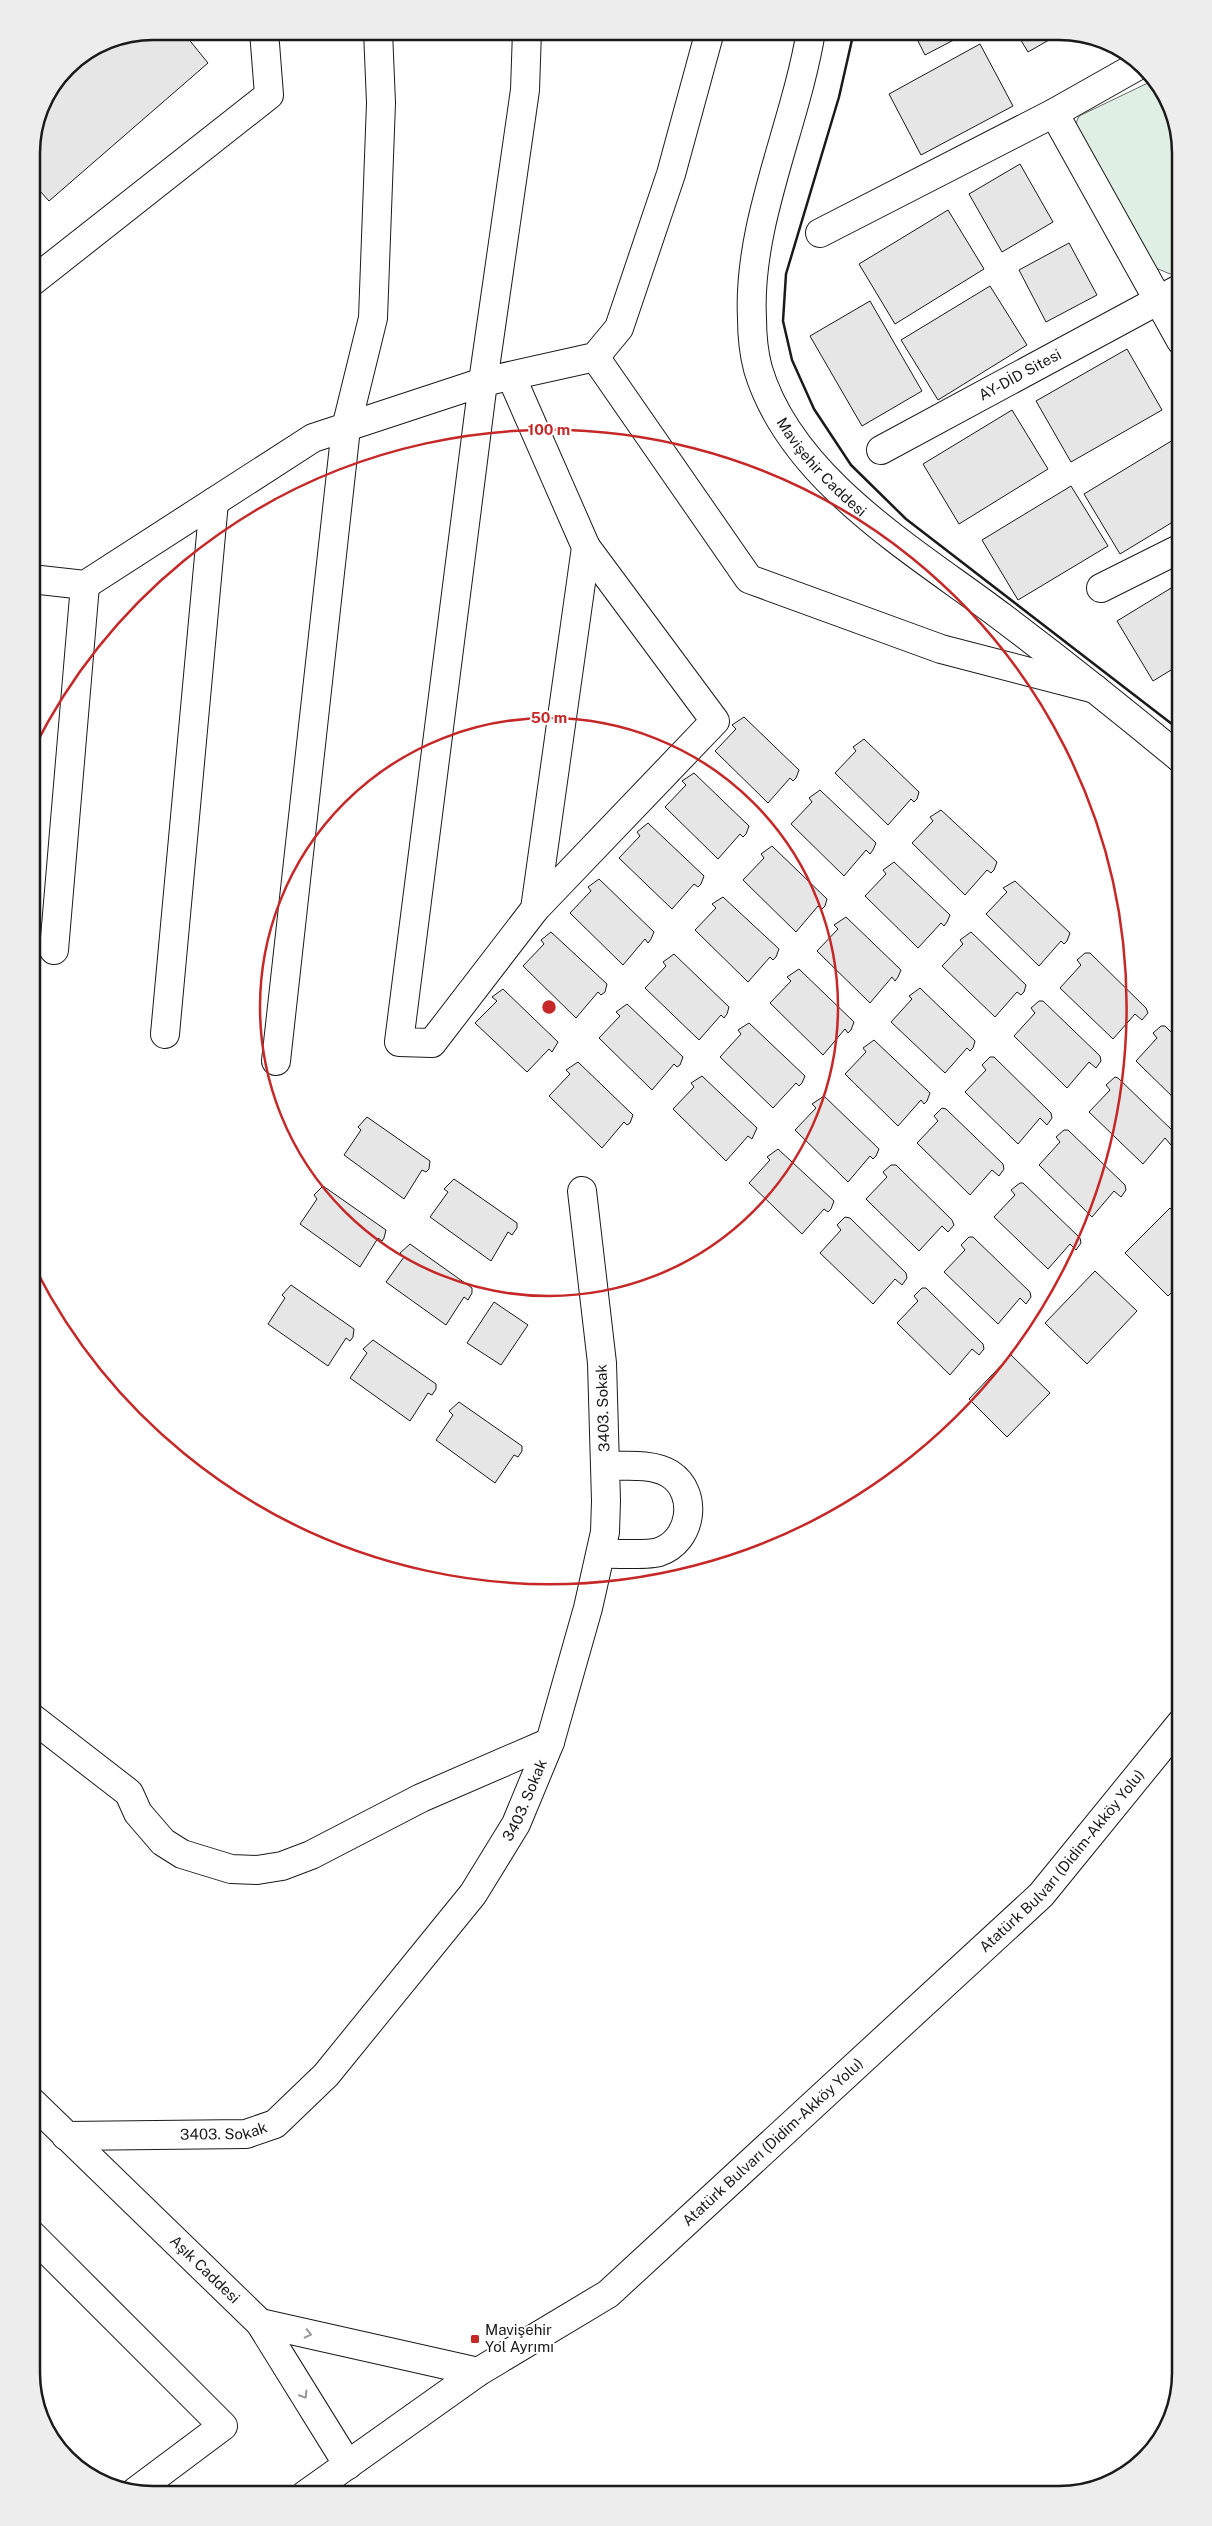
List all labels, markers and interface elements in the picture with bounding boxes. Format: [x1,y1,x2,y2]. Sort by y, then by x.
street label: AY-DİD Sitesi [976,345,1064,404]
street label: Mavişehir Caddesi [773,414,870,520]
text: 100 m [528,421,570,438]
text: 50 m [531,709,567,726]
centre of rings [540,998,558,1016]
street label: 3403. Sokak [592,1364,613,1452]
street label: 3403. Sokak [499,1757,550,1844]
street label: Atatürk Bulvarı (Didim-Akköy Yolu) [976,1766,1148,1955]
street label: Atatürk Bulvarı (Didim-Akköy Yolu) [679,2054,866,2229]
street label: 3403. Sokak [180,2118,269,2143]
street label: Aşık Caddesi [167,2232,243,2307]
place label: Mavişehir Yol Ayrımı [485,2321,554,2355]
one-way arrow [303,2329,312,2339]
marker: Mavişehir Yol Ayrımı [469,2333,481,2345]
one-way arrow [298,2389,308,2398]

